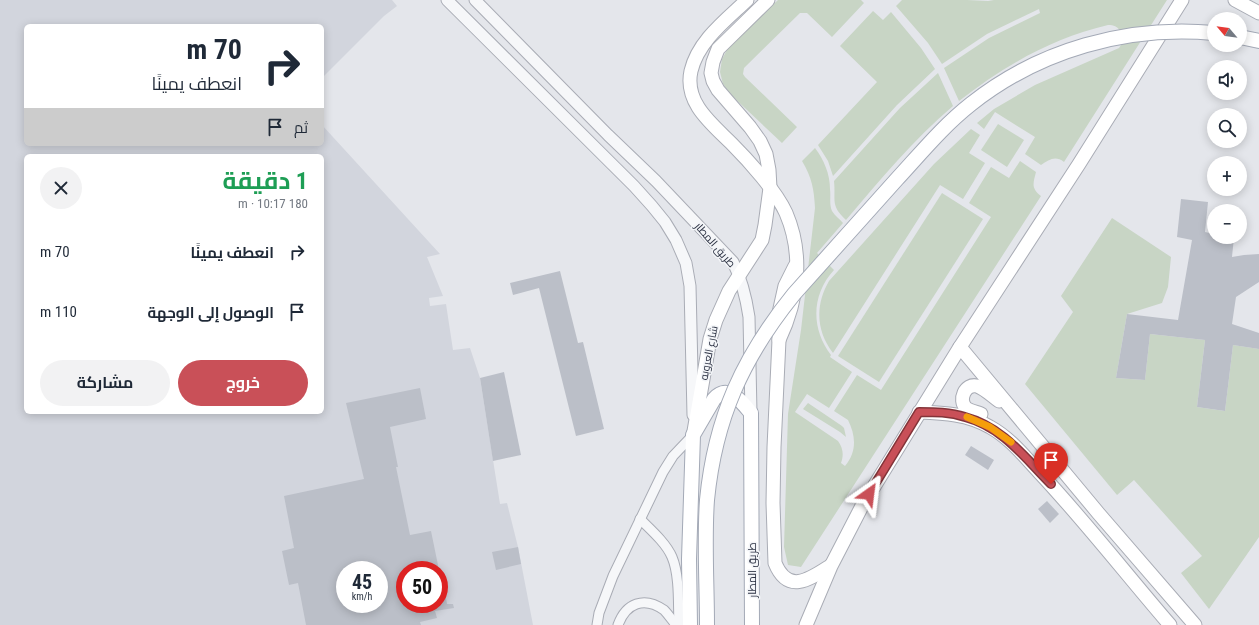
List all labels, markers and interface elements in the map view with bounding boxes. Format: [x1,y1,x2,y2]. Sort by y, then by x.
north arrow [1207,12,1247,52]
map controls [1207,12,1247,244]
text: 70 m [186,33,242,66]
icon: right [256,40,308,92]
button: sound [1207,60,1247,100]
text: انعطف يمينًا [151,73,242,94]
button: search [1207,108,1247,148]
icon: arrive [264,116,286,138]
text: ثم [294,119,308,137]
button: + [1207,156,1247,196]
button: close [40,167,82,209]
text: 1 دقيقة [222,167,308,195]
text: 180 m · 10:17 [238,196,308,211]
button: − [1207,204,1247,244]
street label: طريق المطار [691,219,738,270]
icon: right [286,241,308,263]
text: 70 m [40,243,70,261]
text: انعطف يمينًا [191,244,274,262]
icon: arrive [286,301,308,323]
text: 110 m [40,303,77,321]
text: الوصول إلى الوجهة [148,304,274,322]
street label: شارع العروبه [697,325,722,382]
button: مشاركة [40,360,170,406]
button: خروج [178,360,308,406]
pin [1034,443,1068,484]
icon: arrive [1040,449,1062,471]
position arrow [848,473,890,515]
street label: طريق المطار [746,542,759,599]
speed limit sign: 50 [396,561,448,613]
text: 45 [352,570,372,594]
text: km/h [352,591,372,602]

